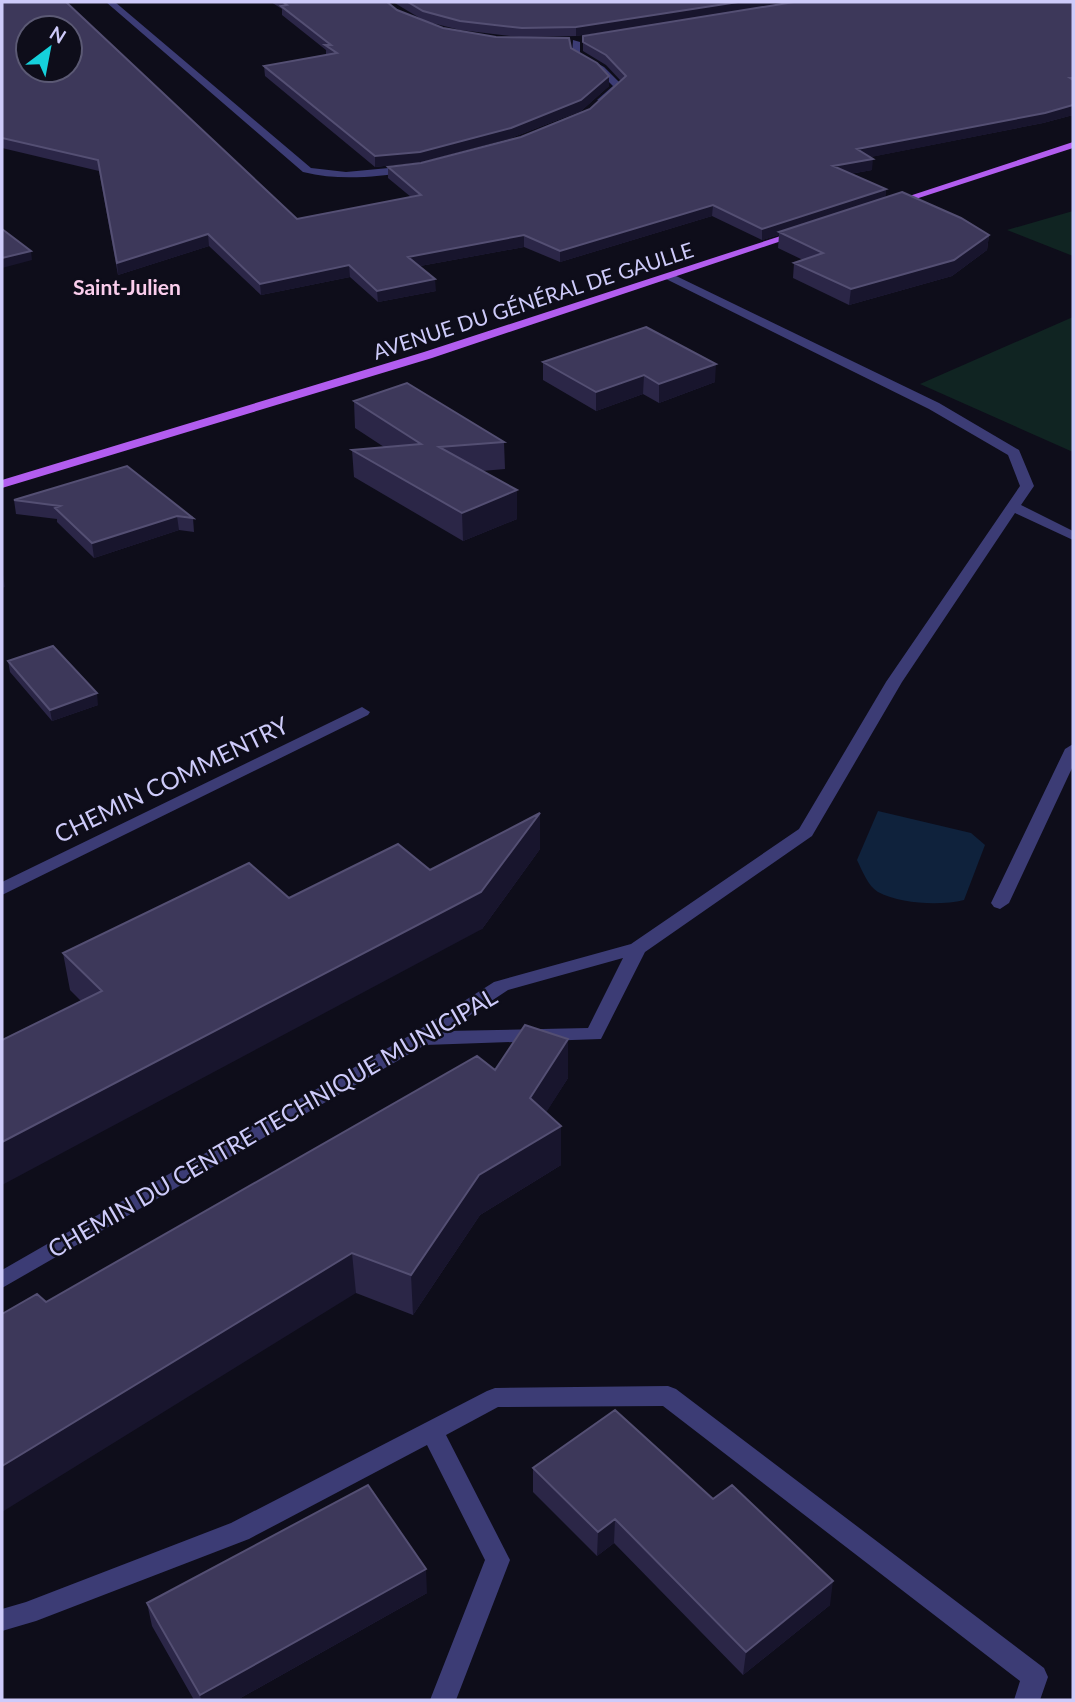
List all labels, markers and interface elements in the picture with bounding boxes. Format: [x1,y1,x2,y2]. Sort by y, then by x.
north arrow [14,14,84,84]
text: N [46,21,71,48]
street label: AVENUE DU GÉNÉRAL DE GAULLE [370,236,696,364]
district label: Saint-Julien [73,274,181,299]
street label: CHEMIN COMMENTRY [49,710,293,848]
street label: CHEMIN DU CENTRE TECHNIQUE MUNICIPAL [42,981,502,1263]

